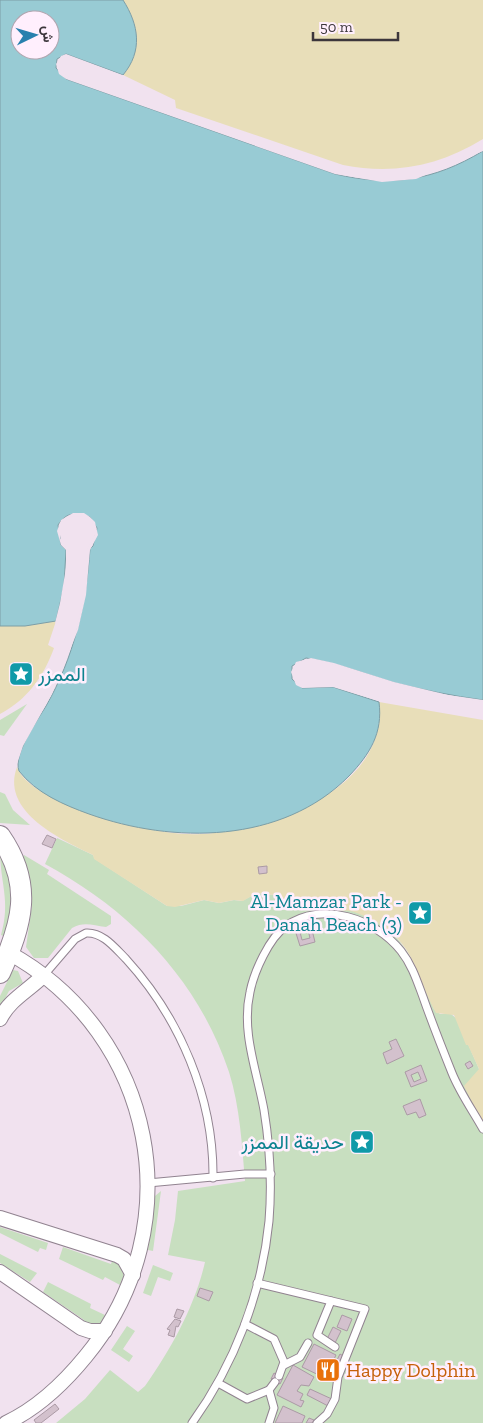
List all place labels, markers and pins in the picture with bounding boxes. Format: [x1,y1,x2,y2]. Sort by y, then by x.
place icon: الممزر [8,661,34,687]
place label: الممزر [37,662,86,687]
place label: Al-Mamzar Park - Danah Beach (3) [250,889,402,936]
place icon: Al-Mamzar Park - Danah Beach (3) [407,900,433,926]
place icon: حديقة الممزر [349,1129,375,1155]
place label: حديقة الممزر [240,1130,344,1155]
restaurant icon: Happy Dolphin [315,1357,341,1383]
place label: Happy Dolphin [346,1358,476,1382]

